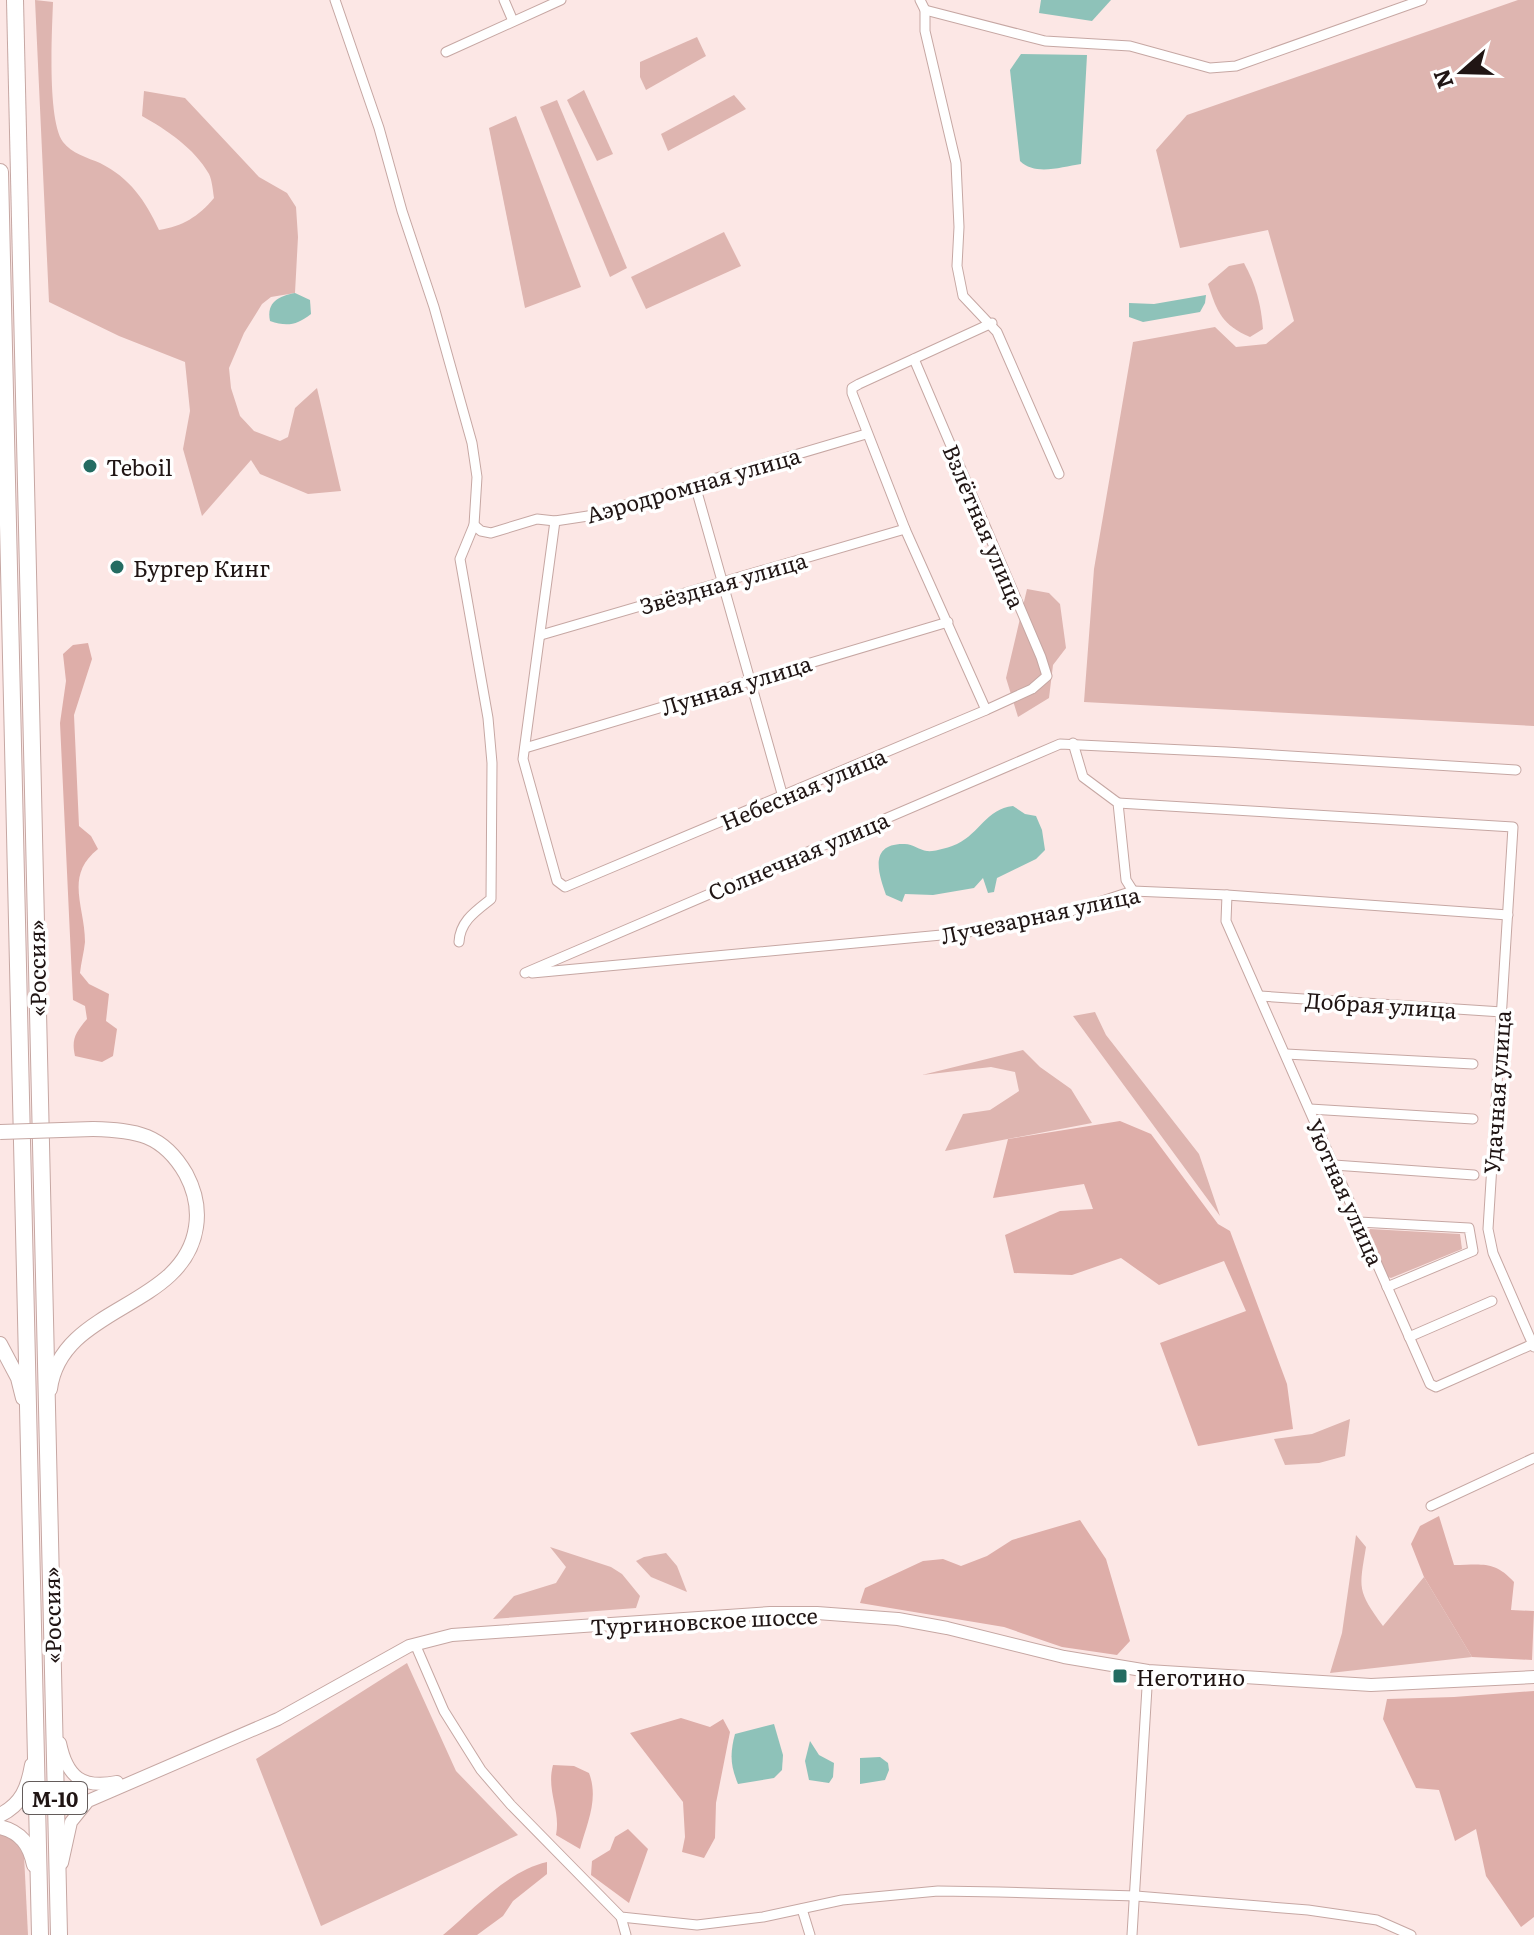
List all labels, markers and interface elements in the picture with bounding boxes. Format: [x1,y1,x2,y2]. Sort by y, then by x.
north arrow [1422,32,1502,112]
text: N [1423,65,1460,94]
street label: Аэродромная улица [582,438,804,530]
street label: Взлётная улица [936,439,1034,613]
place label: Teboil [106,450,172,483]
marker: Teboil [81,457,99,475]
street label: Звёздная улица [635,542,811,622]
place label: Бургер Кинг [133,551,270,584]
marker: Бургер Кинг [108,558,126,576]
street label: Лунная улица [657,645,816,723]
street label: Небесная улица [715,738,891,838]
street label: Солнечная улица [702,802,894,908]
street label: Лучезарная улица [937,877,1143,951]
street label: «Россия» [19,919,53,1017]
street label: Добрая улица [1304,982,1458,1026]
street label: Удачная улица [1474,1009,1518,1175]
street label: Уютная улица [1299,1113,1393,1271]
street label: «Россия» [34,1566,68,1664]
street label: Тургиновское шоссе [589,1598,819,1642]
place label: Неготино [1136,1660,1245,1693]
marker: Неготино [1111,1667,1129,1685]
road number: М-10 [23,1782,87,1814]

